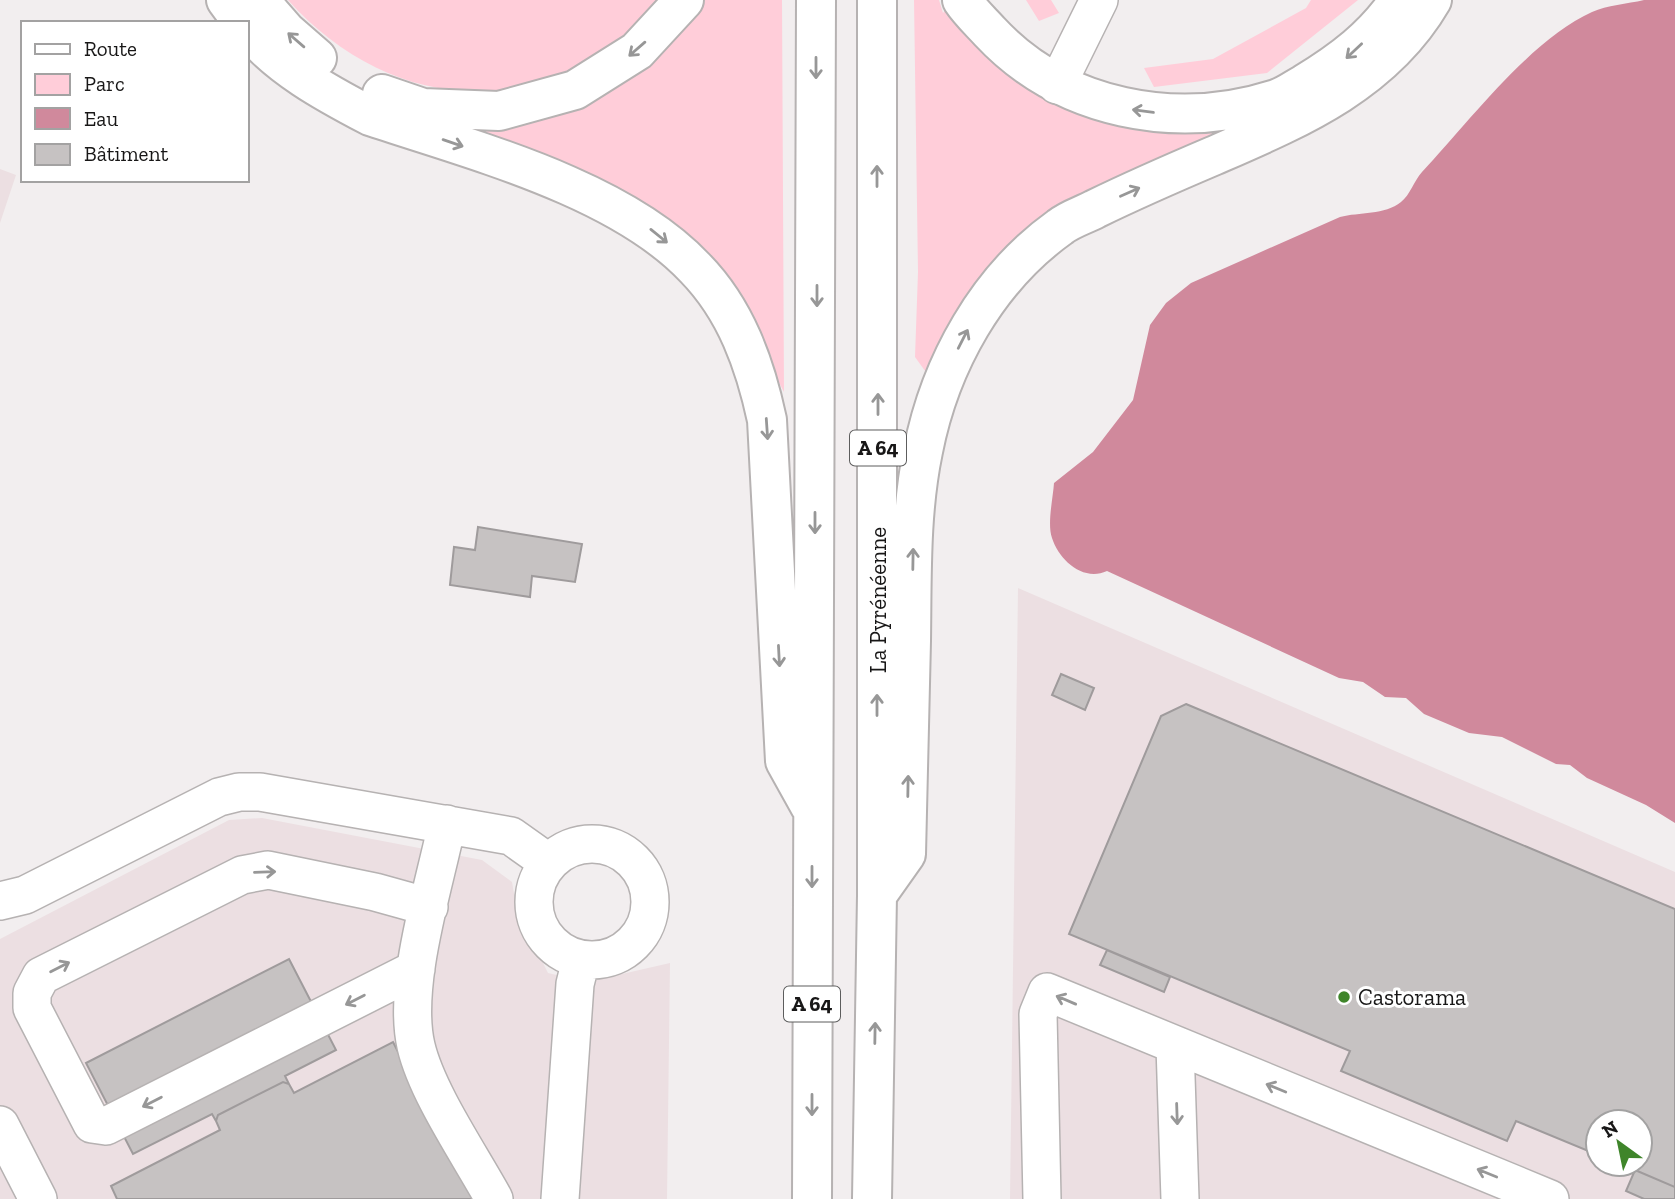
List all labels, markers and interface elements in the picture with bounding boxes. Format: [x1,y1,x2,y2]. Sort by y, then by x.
legend [21,21,248,182]
one-way arrow [288,32,306,48]
text: Route [84,36,137,61]
one-way arrow [628,41,646,57]
one-way arrow [1346,42,1363,59]
one-way arrow [809,56,823,79]
text: Parc [84,71,125,96]
one-way arrow [1132,104,1155,117]
text: Eau [84,106,118,131]
one-way arrow [441,138,463,151]
text: Bâtiment [84,141,169,166]
one-way arrow [870,165,884,188]
one-way arrow [1118,185,1140,198]
one-way arrow [650,228,668,244]
one-way arrow [810,284,823,307]
one-way arrow [957,329,971,350]
one-way arrow [871,392,885,415]
one-way arrow [761,417,774,440]
road number: A 64 [850,430,906,466]
one-way arrow [808,511,821,534]
street label: La Pyrénéenne [864,527,892,673]
one-way arrow [906,547,919,570]
one-way arrow [773,644,786,667]
one-way arrow [870,693,884,716]
one-way arrow [901,775,914,798]
one-way arrow [253,866,276,879]
one-way arrow [805,866,819,889]
one-way arrow [49,959,70,973]
place label: Castorama [1358,983,1466,1011]
road number: A 64 [784,986,840,1021]
marker: Castorama [1336,989,1352,1005]
one-way arrow [345,993,366,1007]
one-way arrow [1056,993,1078,1006]
one-way arrow [868,1022,881,1045]
one-way arrow [1266,1080,1288,1093]
one-way arrow [805,1093,819,1116]
one-way arrow [142,1096,163,1110]
one-way arrow [1171,1103,1184,1126]
north arrow [1584,1108,1654,1178]
text: N [1598,1116,1622,1143]
one-way arrow [1477,1166,1498,1179]

